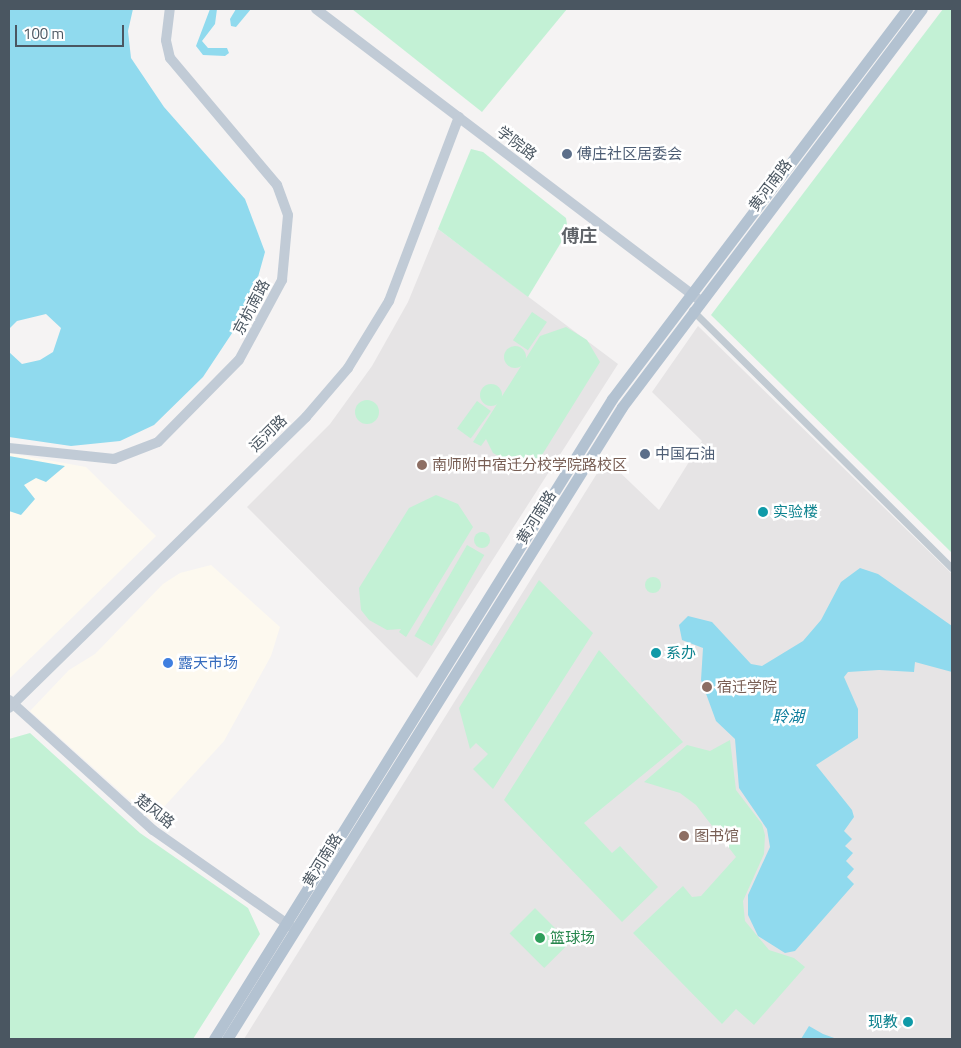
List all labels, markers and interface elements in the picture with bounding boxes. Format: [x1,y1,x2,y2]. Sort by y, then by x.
scale bar [18,15,126,47]
text: 100 m [23,22,64,45]
street label: 学院路 [494,122,540,164]
place label: 傅庄社区居委会 [577,145,682,163]
marker: 傅庄社区居委会 [561,148,573,160]
street label: 黄河南路 [745,156,795,214]
district label: 傅庄 [561,225,597,247]
street label: 京杭南路 [229,276,273,338]
street label: 运河路 [246,411,290,455]
place label: 中国石油 [655,445,715,463]
marker: 中国石油 [639,448,651,460]
place label: 南师附中宿迁分校学院路校区 [432,456,627,474]
marker: 南师附中宿迁分校学院路校区 [416,459,428,471]
street label: 黄河南路 [512,487,560,547]
place label: 实验楼 [773,503,818,521]
marker: 实验楼 [757,506,769,518]
place label: 系办 [666,644,696,662]
marker: 系办 [650,647,662,659]
place label: 露天市场 [178,654,238,672]
marker: 露天市场 [162,657,174,669]
place label: 宿迁学院 [717,678,777,696]
marker: 宿迁学院 [701,681,713,693]
water label: 聆湖 [772,706,804,726]
street label: 楚风路 [132,790,178,832]
place label: 图书馆 [694,827,739,845]
street label: 黄河南路 [298,830,346,890]
marker: 图书馆 [678,830,690,842]
place label: 篮球场 [550,929,595,947]
marker: 篮球场 [534,932,546,944]
place label: 现教 [868,1013,898,1031]
marker: 现教 [902,1016,914,1028]

